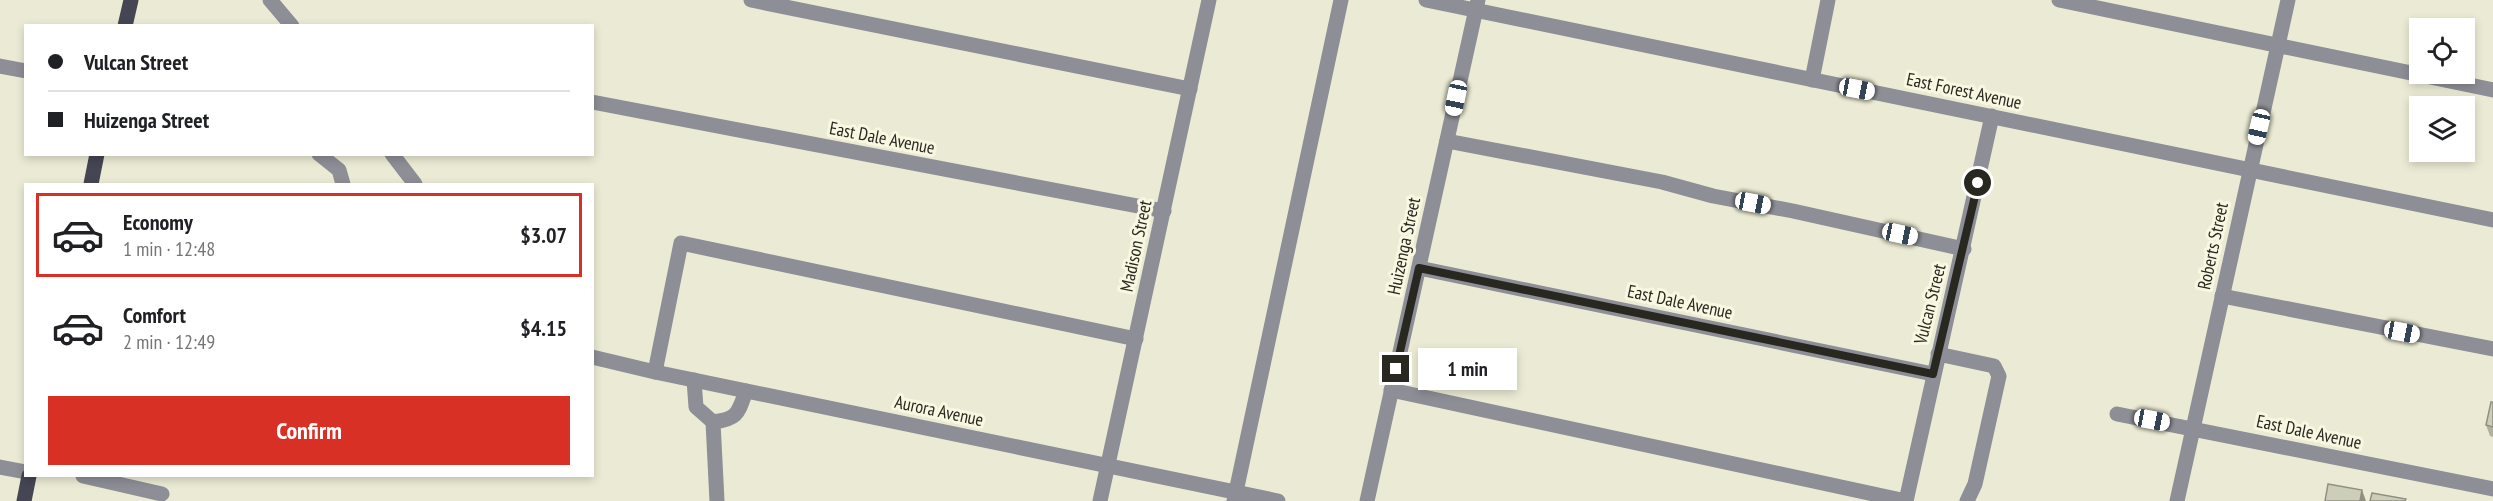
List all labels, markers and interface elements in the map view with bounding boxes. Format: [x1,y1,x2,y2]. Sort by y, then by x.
map controls [2409,18,2475,162]
button: locate [2409,18,2475,84]
text: Vulcan Street [84,48,188,76]
street label: East Forest Avenue [1904,67,2024,114]
car [1838,77,1876,101]
car [1443,79,1469,117]
button: layers [2409,96,2475,162]
text: Huizenga Street [84,106,209,134]
car [2246,107,2272,147]
street label: East Dale Avenue [827,116,937,159]
route start [1964,169,1991,196]
car [1734,191,1772,215]
street label: Huizenga Street [1382,195,1425,297]
street label: Madison Street [1115,198,1156,294]
street label: Roberts Street [2192,200,2233,292]
icon: car [51,208,105,262]
text: Economy [123,208,193,236]
text: $3.07 [520,221,567,249]
car [1881,221,1919,247]
text: 1 min · 12:48 [123,236,215,262]
street label: Vulcan Street [1908,261,1951,348]
street label: East Dale Avenue [1625,279,1735,324]
icon: car [51,301,105,355]
text: Comfort [123,301,186,329]
text: $4.15 [520,314,567,342]
car [2383,320,2421,344]
text: 2 min · 12:49 [123,329,215,355]
callout: 1 min [1417,348,1516,390]
route end [1382,355,1409,382]
text: 1 min [1447,356,1488,382]
street label: Aurora Avenue [893,390,986,431]
button: Confirm [48,396,570,465]
car [2133,408,2171,432]
street label: East Dale Avenue [2254,409,2364,454]

